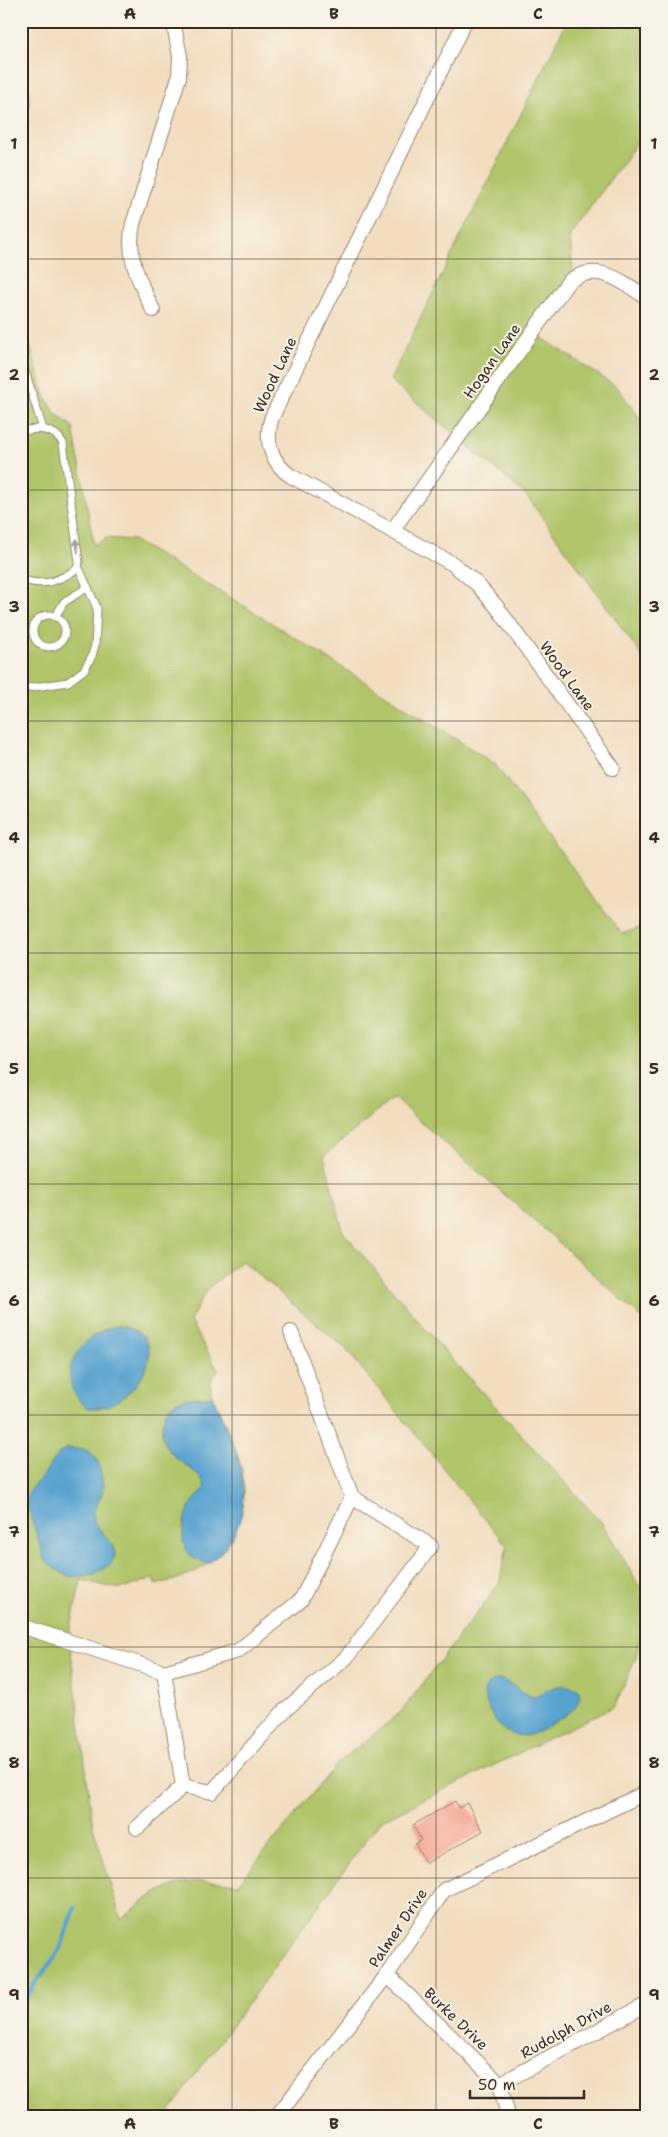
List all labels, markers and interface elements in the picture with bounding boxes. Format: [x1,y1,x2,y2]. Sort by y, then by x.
text: A [124,3,136,24]
text: B [329,3,339,24]
text: C [533,3,543,24]
text: 1 [10,133,18,154]
text: 1 [650,133,658,154]
street label: Hogan Lane [459,319,525,403]
street label: Wood Lane [249,334,301,416]
text: 2 [8,364,20,385]
text: 2 [648,364,660,385]
one-way arrow [73,538,81,554]
text: 3 [8,596,20,617]
text: 3 [648,596,660,617]
street label: Wood Lane [535,637,599,715]
text: 4 [8,827,20,848]
text: 4 [648,827,660,848]
text: 5 [9,1058,19,1079]
text: 5 [649,1058,659,1079]
text: 6 [8,1290,20,1311]
text: 6 [648,1290,660,1311]
text: 7 [8,1521,20,1542]
text: 7 [648,1521,660,1542]
text: 8 [8,1752,20,1773]
text: 8 [648,1752,660,1773]
street label: Palmer Drive [364,1884,432,1972]
street label: Burke Drive [419,1983,493,2055]
text: 9 [8,1984,20,2005]
text: 9 [648,1984,660,2005]
street label: Rudolph Drive [517,1997,615,2063]
scale bar [470,2067,584,2099]
text: 50 m [478,2075,516,2095]
text: A [124,2113,136,2134]
text: B [329,2113,339,2134]
text: C [533,2113,543,2134]

